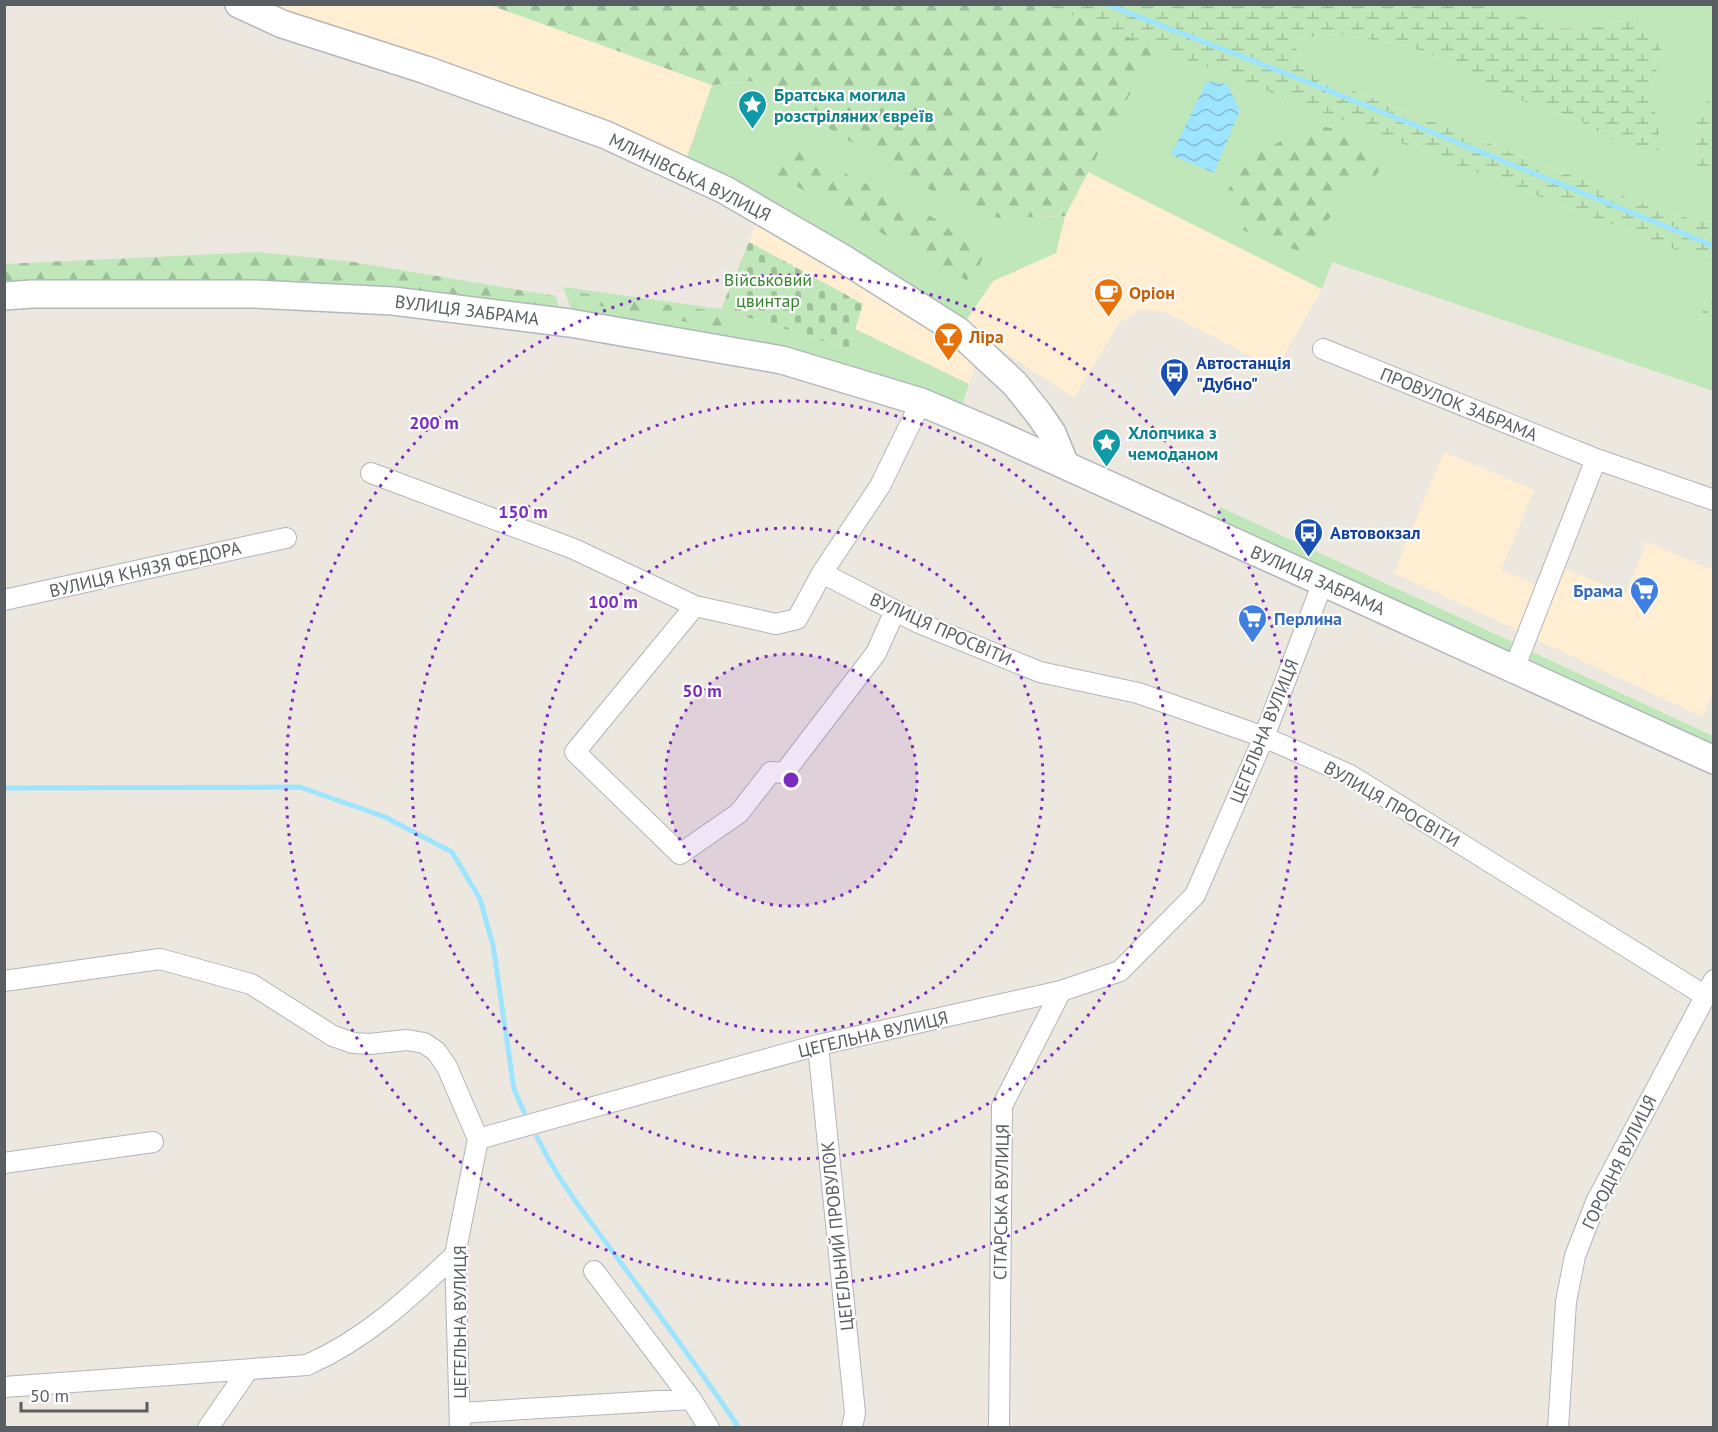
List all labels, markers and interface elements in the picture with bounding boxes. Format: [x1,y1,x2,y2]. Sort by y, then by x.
place label: Братська могила розстріляних євреїв [774,83,934,127]
place icon: Братська могила розстріляних євреїв [737,88,769,130]
street label: МЛИНІВСЬКА ВУЛИЦЯ [605,128,775,226]
park label: Військовий цвинтар [724,268,812,312]
cafe icon: Оріон [1092,276,1124,318]
place label: Оріон [1129,281,1175,304]
street label: ВУЛИЦЯ ЗАБРАМА [394,290,541,330]
bar icon: Ліра [932,320,964,362]
place label: Ліра [968,325,1004,348]
place label: Автостанція "Дубно" [1196,351,1291,395]
bus stop icon: Автостанція "Дубно" [1159,356,1191,398]
street label: ПРОВУЛОК ЗАБРАМА [1377,362,1541,446]
text: 200 m [409,411,459,434]
place label: Хлопчика з чемоданом [1128,421,1218,465]
place icon: Хлопчика з чемоданом [1091,426,1123,468]
text: 150 m [498,500,548,523]
bus stop icon: Автовокзал [1293,516,1325,558]
place label: Автовокзал [1330,521,1421,544]
street label: ВУЛИЦЯ КНЯЗЯ ФЕДОРА [47,536,244,602]
street label: ВУЛИЦЯ ЗАБРАМА [1247,540,1389,620]
supermarket icon: Брама [1628,574,1660,616]
place label: Брама [1573,579,1623,602]
street label: ВУЛИЦЯ ПРОСВІТИ [866,587,1016,671]
text: 100 m [588,590,638,613]
supermarket icon: Перлина [1237,602,1269,644]
place label: Перлина [1274,607,1342,630]
street label: ЦЕГЕЛЬНА ВУЛИЦЯ [1225,656,1303,806]
text: 50 m [682,679,722,702]
street label: ВУЛИЦЯ ПРОСВІТИ [1320,756,1464,852]
centre of rings [781,770,801,790]
street label: ЦЕГЕЛЬНА ВУЛИЦЯ [796,1006,950,1062]
street label: ГОРОДНЯ ВУЛИЦЯ [1577,1091,1661,1233]
street label: СІТАРСЬКА ВУЛИЦЯ [988,1124,1014,1280]
street label: ЦЕГЕЛЬНИЙ ПРОВУЛОК [816,1140,858,1332]
street label: ЦЕГЕЛЬНА ВУЛИЦЯ [448,1245,471,1399]
scale bar [21,1375,147,1413]
text: 50 m [30,1384,69,1407]

